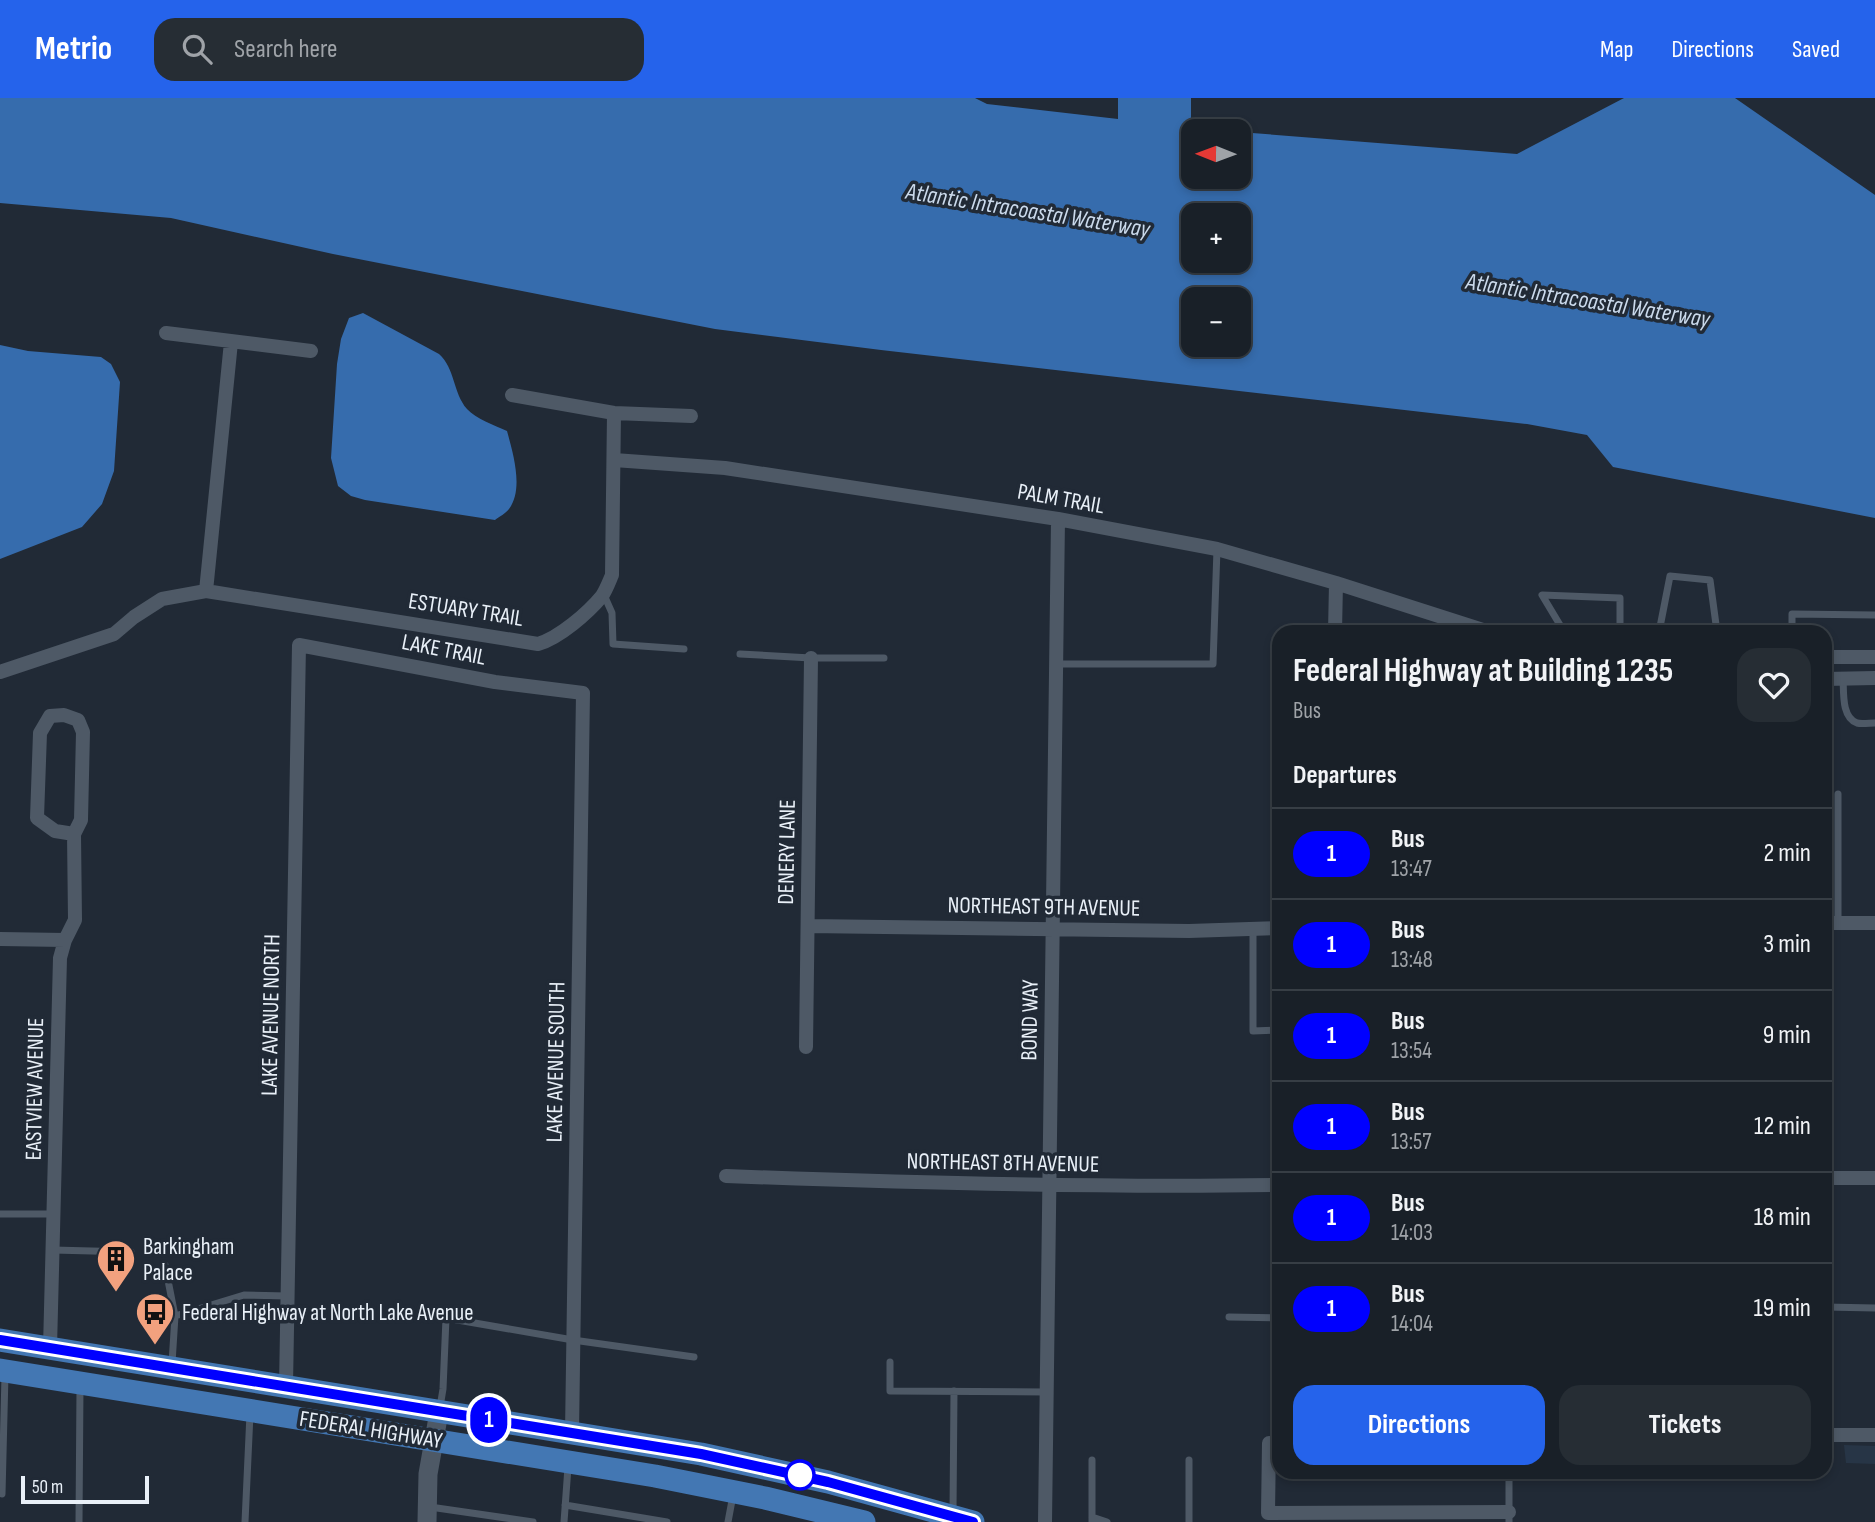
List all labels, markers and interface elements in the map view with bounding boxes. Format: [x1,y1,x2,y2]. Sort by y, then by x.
search box [154,18,644,81]
text: Metrio [35,29,112,69]
icon: search [178,30,216,68]
text: Search here [234,34,337,65]
text: Map [1600,35,1633,64]
text: Directions [1671,35,1754,64]
text: Saved [1792,35,1840,64]
north arrow [1181,119,1251,189]
map controls [1181,119,1251,357]
water label: Atlantic Intracoastal Waterway [903,177,1153,244]
button: + [1181,203,1251,273]
water label: Atlantic Intracoastal Waterway [1463,267,1713,334]
button: − [1181,287,1251,357]
street label: PALM TRAIL [1015,478,1107,520]
street label: ESTUARY TRAIL [406,587,526,633]
street label: LAKE TRAIL [400,628,489,672]
button: heart [1737,648,1811,722]
text: Federal Highway at Building 1235 [1293,651,1673,691]
text: Bus [1293,697,1321,725]
text: Departures [1293,760,1397,791]
street label: DENERY LANE [772,799,802,905]
text: Bus [1391,824,1425,855]
text: 2 min [1763,838,1811,869]
text: 1 [1327,839,1336,868]
text: 13:47 [1391,855,1432,883]
street label: NORTHEAST 9TH AVENUE [947,891,1141,923]
text: Bus [1391,915,1425,946]
text: 3 min [1763,929,1811,960]
text: 1 [1327,930,1336,959]
street label: LAKE AVENUE NORTH [256,934,286,1096]
text: 13:48 [1391,946,1433,974]
street label: BOND WAY [1015,979,1045,1061]
street label: LAKE AVENUE SOUTH [541,981,571,1143]
text: Bus [1391,1006,1425,1037]
street label: EASTVIEW AVENUE [20,1017,50,1161]
text: 9 min [1763,1020,1811,1051]
text: 1 [1327,1021,1336,1050]
text: 13:54 [1391,1037,1432,1065]
text: Bus [1391,1097,1425,1128]
text: 12 min [1754,1111,1811,1142]
text: 1 [1327,1112,1336,1141]
text: 13:57 [1391,1128,1431,1156]
street label: NORTHEAST 8TH AVENUE [906,1147,1099,1179]
text: Bus [1391,1188,1425,1219]
text: 18 min [1754,1202,1811,1233]
text: 1 [1327,1203,1336,1232]
text: 14:03 [1391,1219,1433,1247]
place label: Barkingham Palace [143,1233,234,1287]
building icon: Barkingham Palace [95,1238,137,1293]
text: Bus [1391,1279,1425,1310]
bus stop icon: Federal Highway at North Lake Avenue [134,1291,176,1346]
text: 19 min [1754,1293,1811,1324]
text: 1 [1327,1294,1336,1323]
place label: Federal Highway at North Lake Avenue [182,1299,473,1327]
text: 14:04 [1391,1310,1433,1338]
button: Directions [1293,1385,1545,1465]
button: Tickets [1559,1385,1811,1465]
line badge: 1 [466,1397,512,1443]
street label: FEDERAL HIGHWAY [297,1405,445,1455]
text: 1 [484,1405,494,1434]
unlabelled marker [785,1460,815,1490]
scale bar [21,1473,149,1505]
text: 50 m [32,1476,63,1499]

